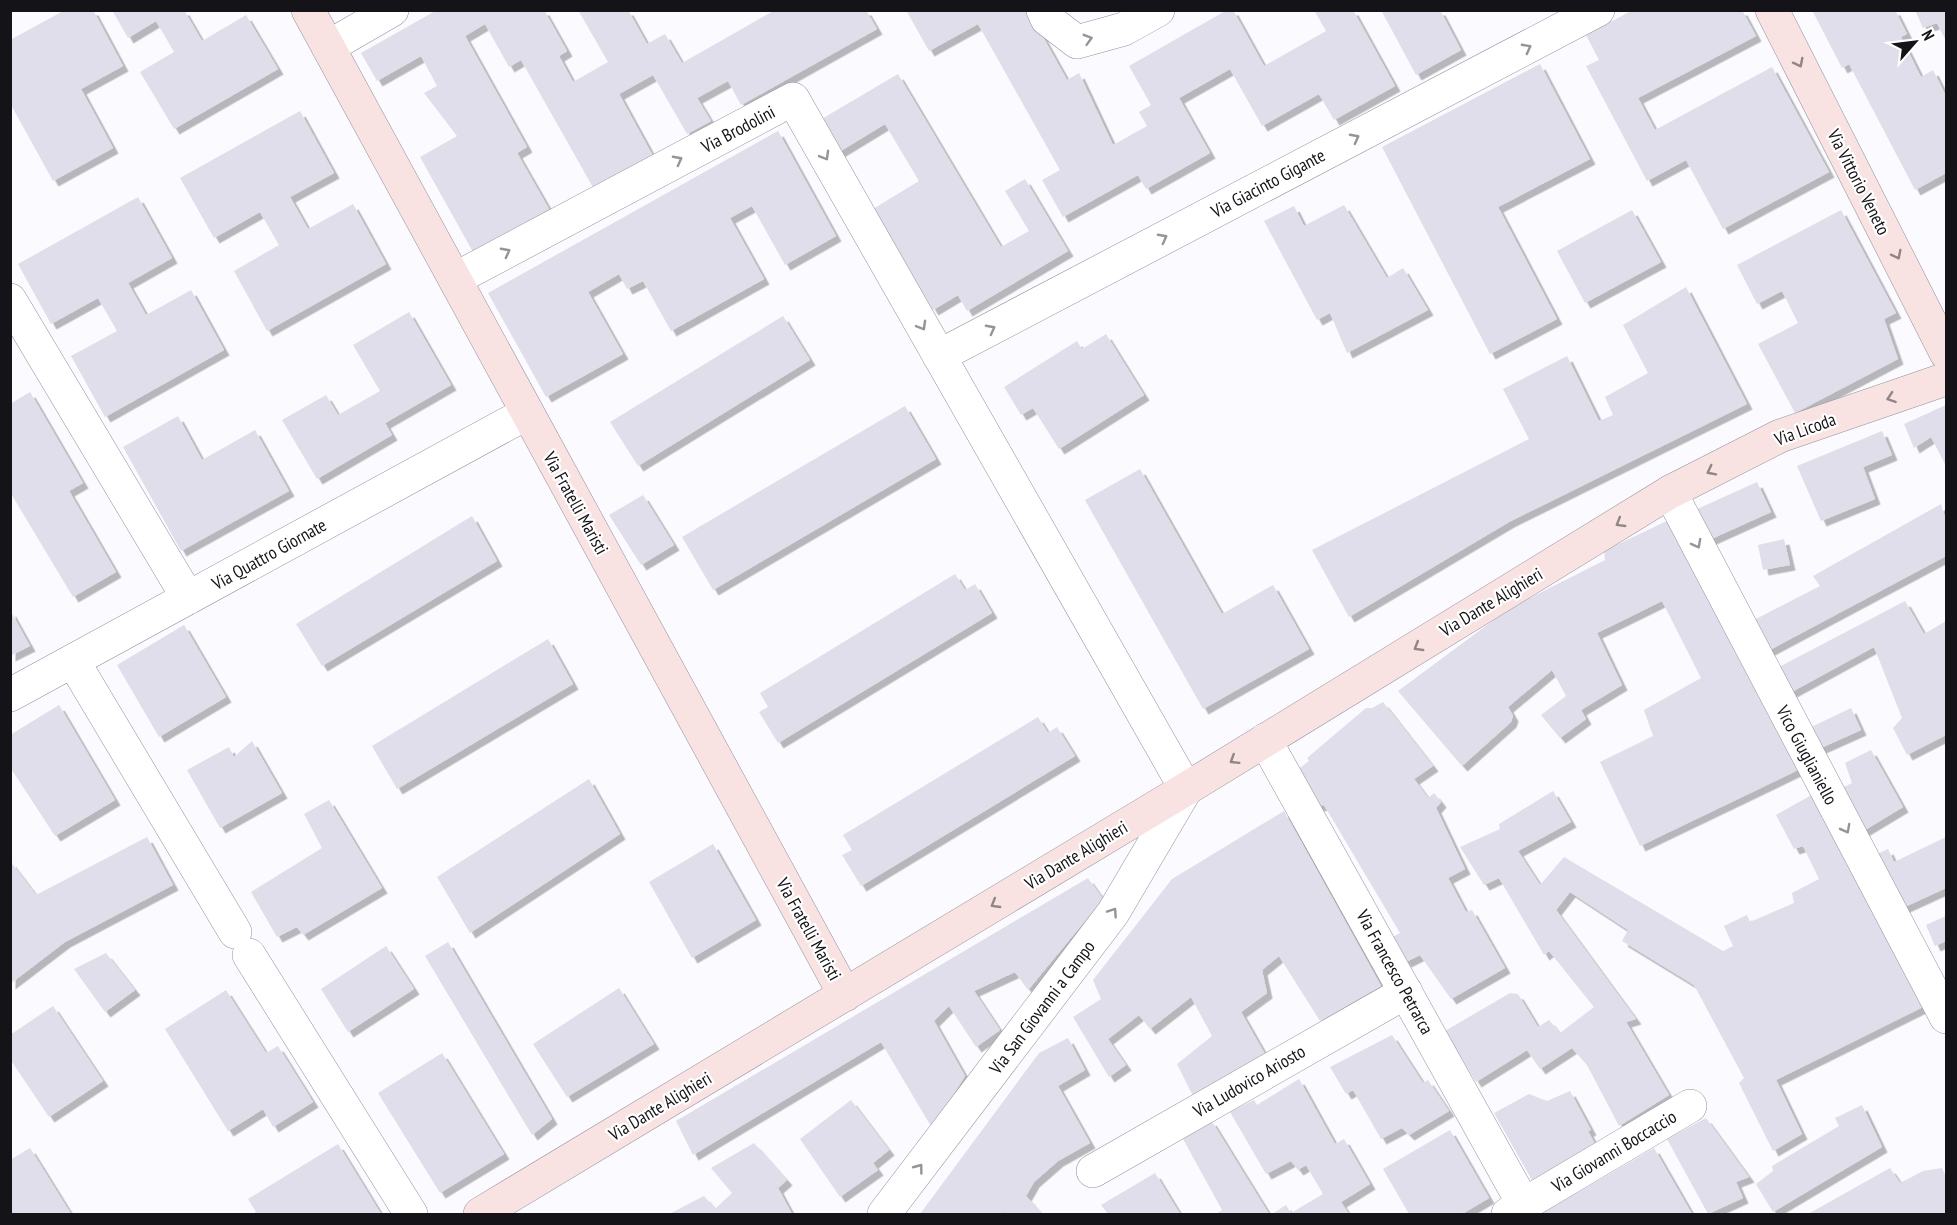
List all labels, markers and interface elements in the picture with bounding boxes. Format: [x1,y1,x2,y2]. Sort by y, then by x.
north arrow [1885,12,1945,72]
text: N [1917,26,1939,43]
one-way arrow [1082,34,1093,46]
one-way arrow [1521,43,1532,55]
one-way arrow [1791,56,1803,67]
street label: Via Brodolini [696,100,779,158]
street label: Via Vittorio Veneto [1822,124,1896,239]
one-way arrow [1348,134,1359,145]
street label: Via Giacinto Gigante [1206,143,1329,223]
one-way arrow [818,150,829,160]
one-way arrow [672,156,683,167]
one-way arrow [1157,234,1168,245]
one-way arrow [500,248,510,259]
one-way arrow [1889,249,1901,260]
one-way arrow [914,320,926,330]
one-way arrow [984,324,995,336]
one-way arrow [1886,391,1897,403]
street label: Via Licoda [1770,407,1839,451]
street label: Via Fratelli Maristi [538,447,614,558]
one-way arrow [1706,464,1717,476]
street label: Via Quattro Giornate [207,513,330,595]
one-way arrow [1616,515,1626,527]
one-way arrow [1690,538,1701,548]
street label: Via Dante Alighieri [1435,562,1547,642]
one-way arrow [1414,639,1424,651]
street label: Vico Giuglianiello [1771,701,1843,809]
one-way arrow [1230,752,1240,764]
street label: Via Dante Alighieri [1020,815,1132,895]
one-way arrow [1839,822,1850,833]
street label: Via Fratelli Maristi [771,873,847,984]
one-way arrow [991,897,1001,909]
street label: Via Francesco Petrarca [1351,905,1439,1038]
one-way arrow [1106,908,1117,919]
street label: Via San Giovanni a Campo [984,935,1100,1079]
street label: Via Ludovico Ariosto [1188,1040,1309,1123]
street label: Via Dante Alighieri [604,1066,716,1146]
street label: Via Giovanni Boccaccio [1547,1105,1681,1198]
one-way arrow [912,1164,923,1175]

